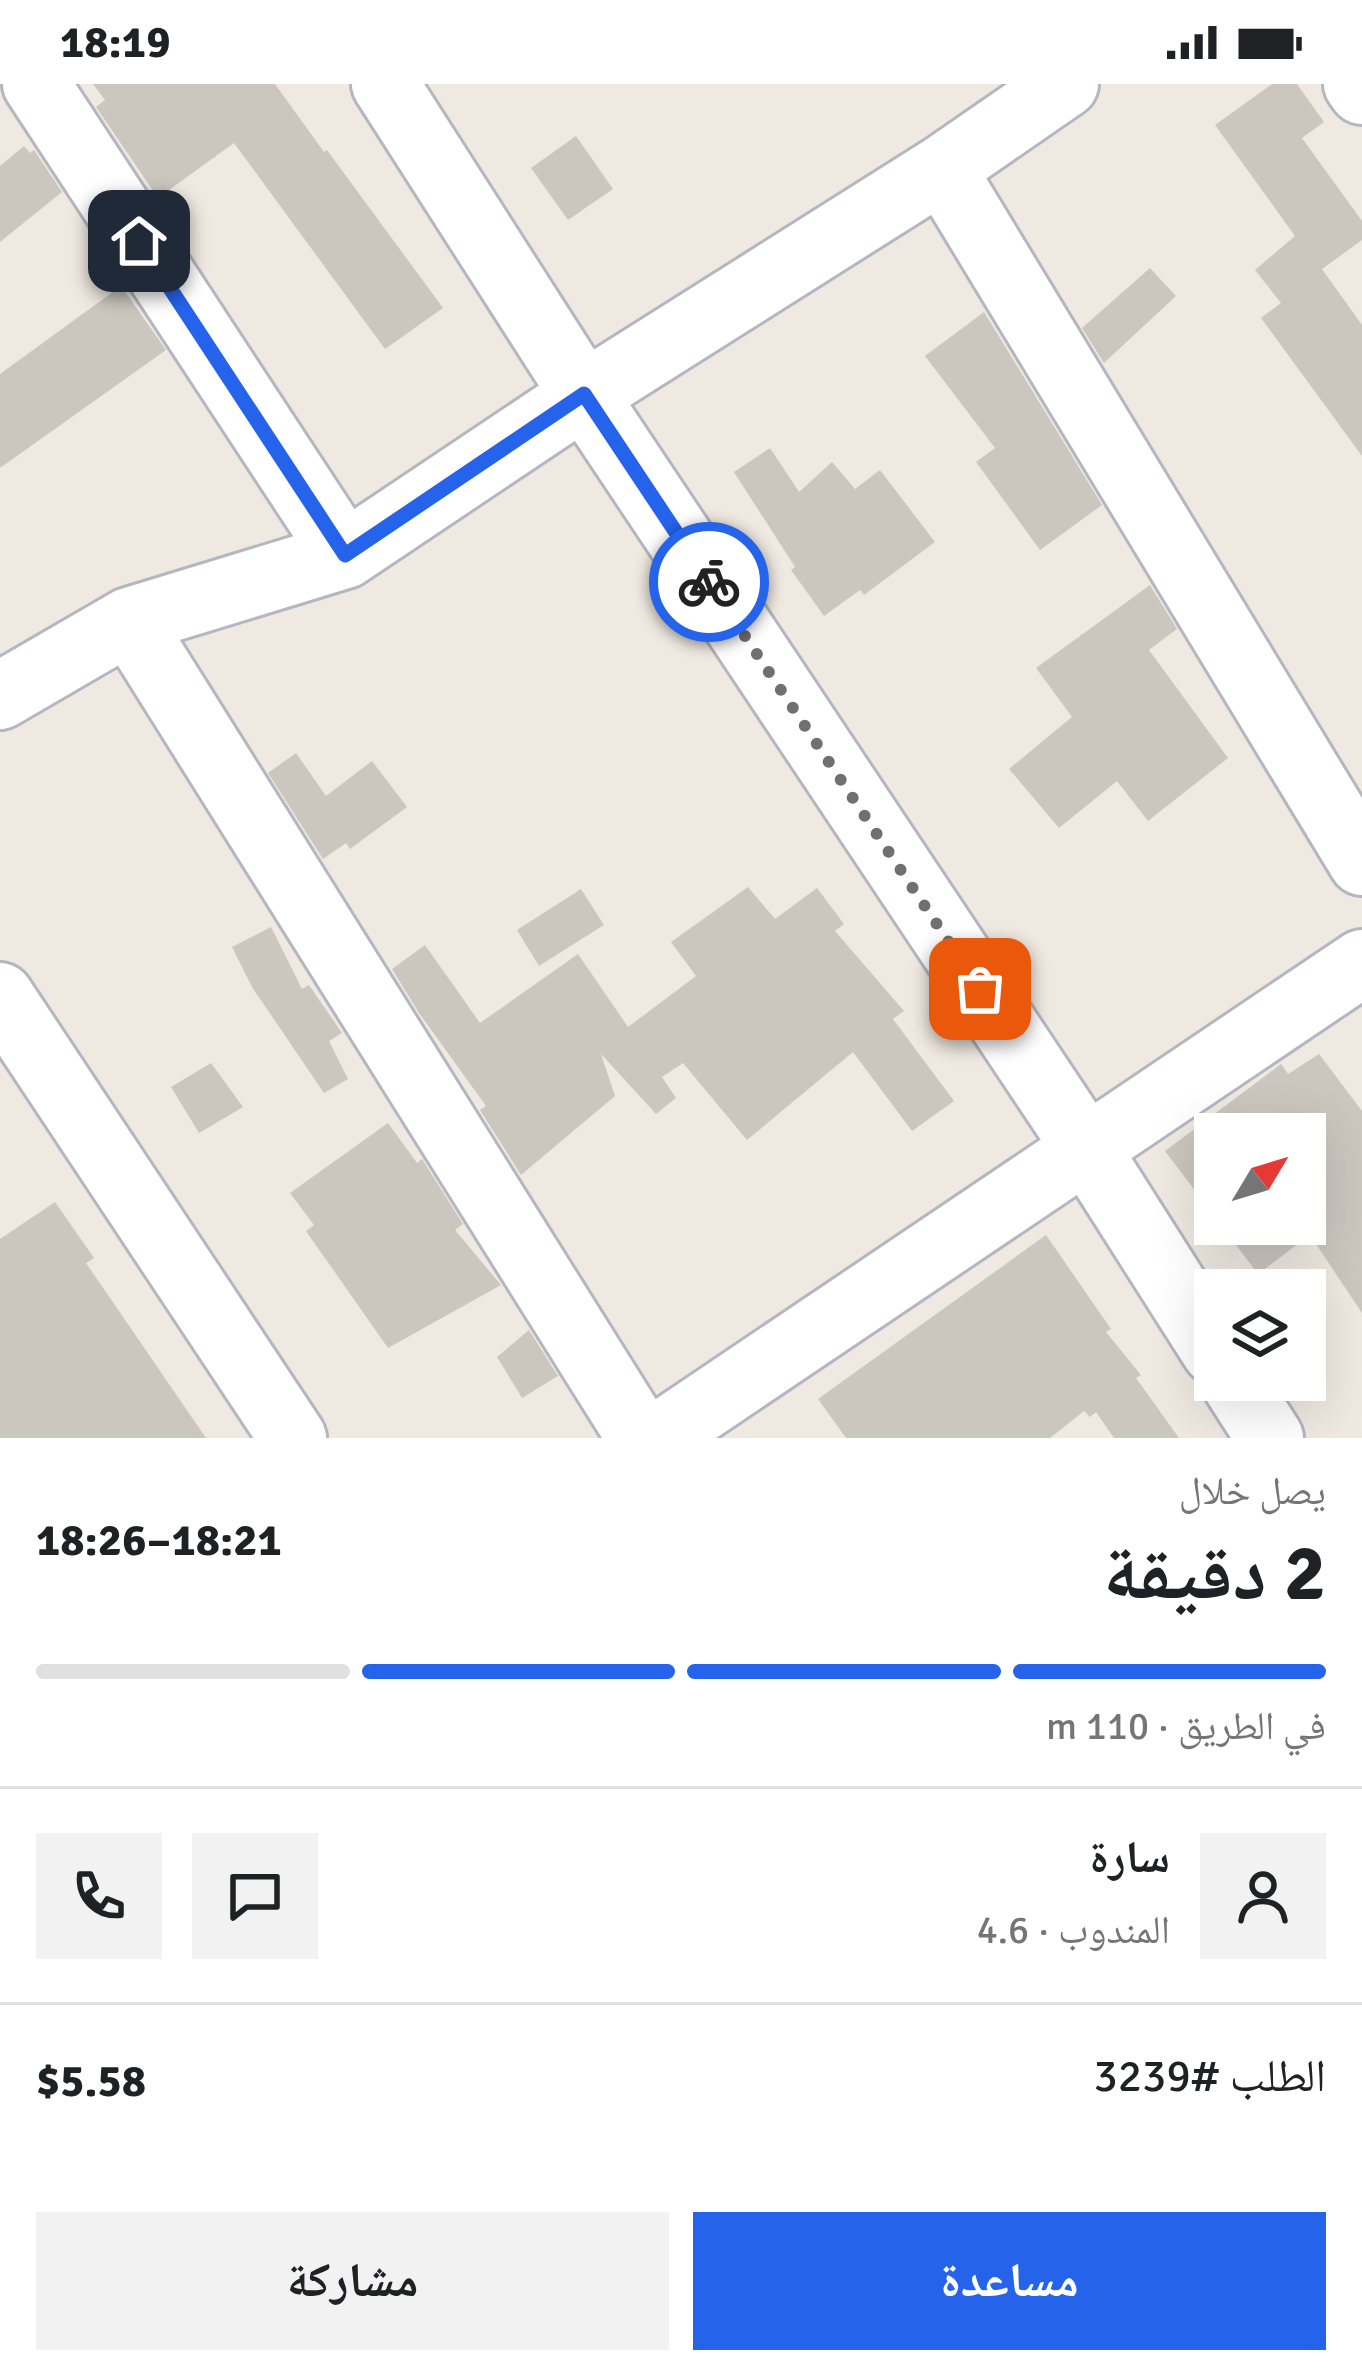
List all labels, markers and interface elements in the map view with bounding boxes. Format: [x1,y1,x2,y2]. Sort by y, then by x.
text: 18:19 [60,15,170,70]
pin [88,190,190,292]
icon: home [106,208,172,274]
courier [649,522,769,642]
icon: bike [676,549,742,615]
pin [929,938,1031,1040]
icon: bag [947,956,1013,1022]
north arrow [1194,1113,1326,1245]
map controls [1194,1113,1326,1401]
button: layers [1194,1269,1326,1401]
text: يصل خلال [1179,1467,1326,1515]
text: 18:21–18:26 [36,1513,282,1568]
text: 2 دقيقة [1103,1526,1326,1622]
text: في الطريق · 110 m [1046,1702,1326,1750]
text: سارة [1089,1830,1170,1885]
button: phone [36,1833,162,1959]
button: chat [192,1833,318,1959]
button: person [1200,1833,1326,1959]
text: المندوب · 4.6 [977,1906,1170,1954]
text: الطلب #3239 [1094,2049,1326,2104]
text: $5.58 [36,2054,146,2109]
button: مشاركة [36,2212,669,2350]
button: مساعدة [693,2212,1326,2350]

